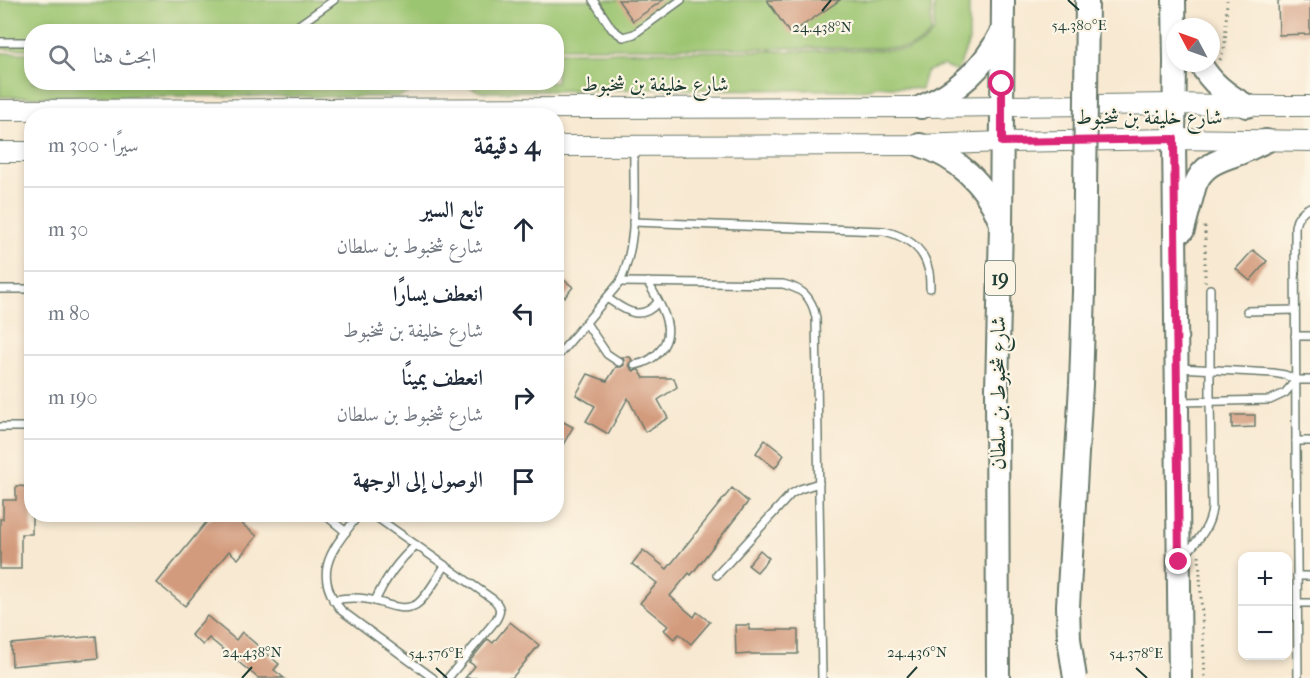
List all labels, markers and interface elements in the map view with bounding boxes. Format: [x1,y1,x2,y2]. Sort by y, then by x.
text: 54.380°E [1051,16,1107,34]
text: 24.438°N [792,18,852,36]
north arrow [1166,18,1220,72]
search box [24,24,564,90]
icon: search [45,41,78,74]
text: ابحث هنا [93,43,156,69]
route start [988,70,1014,96]
street label: شارع خليفة بن شخبوط [581,72,729,102]
street label: شارع خليفة بن شخبوط [1075,105,1223,135]
text: 4 دقيقة [474,130,540,161]
text: سيرًا · 300 m [48,134,139,157]
text: تابع السير [421,197,483,223]
icon: ahead [507,213,540,246]
text: 30 m [48,218,88,241]
text: شارع شخبوط بن سلطان [337,235,483,258]
road number: 19 [985,261,1015,295]
text: انعطف يسارًا [393,281,483,307]
icon: left [507,297,540,330]
text: 80 m [48,302,90,325]
street label: شارع شخبوط بن سلطان [986,316,1016,470]
text: شارع خليفة بن شخبوط [343,319,483,342]
text: انعطف يمينًا [402,365,483,391]
icon: right [507,381,540,414]
text: 190 m [48,386,98,409]
text: شارع شخبوط بن سلطان [337,403,483,426]
icon: arrive [507,465,540,498]
text: الوصول إلى الوجهة [353,467,483,493]
route end [1165,548,1191,574]
map controls [1238,552,1292,660]
button: + [1238,552,1292,606]
button: − [1238,606,1292,660]
text: 24.438°N [222,643,282,661]
text: 24.436°N [887,643,948,661]
text: 54.376°E [409,644,463,662]
text: 54.378°E [1109,644,1163,662]

